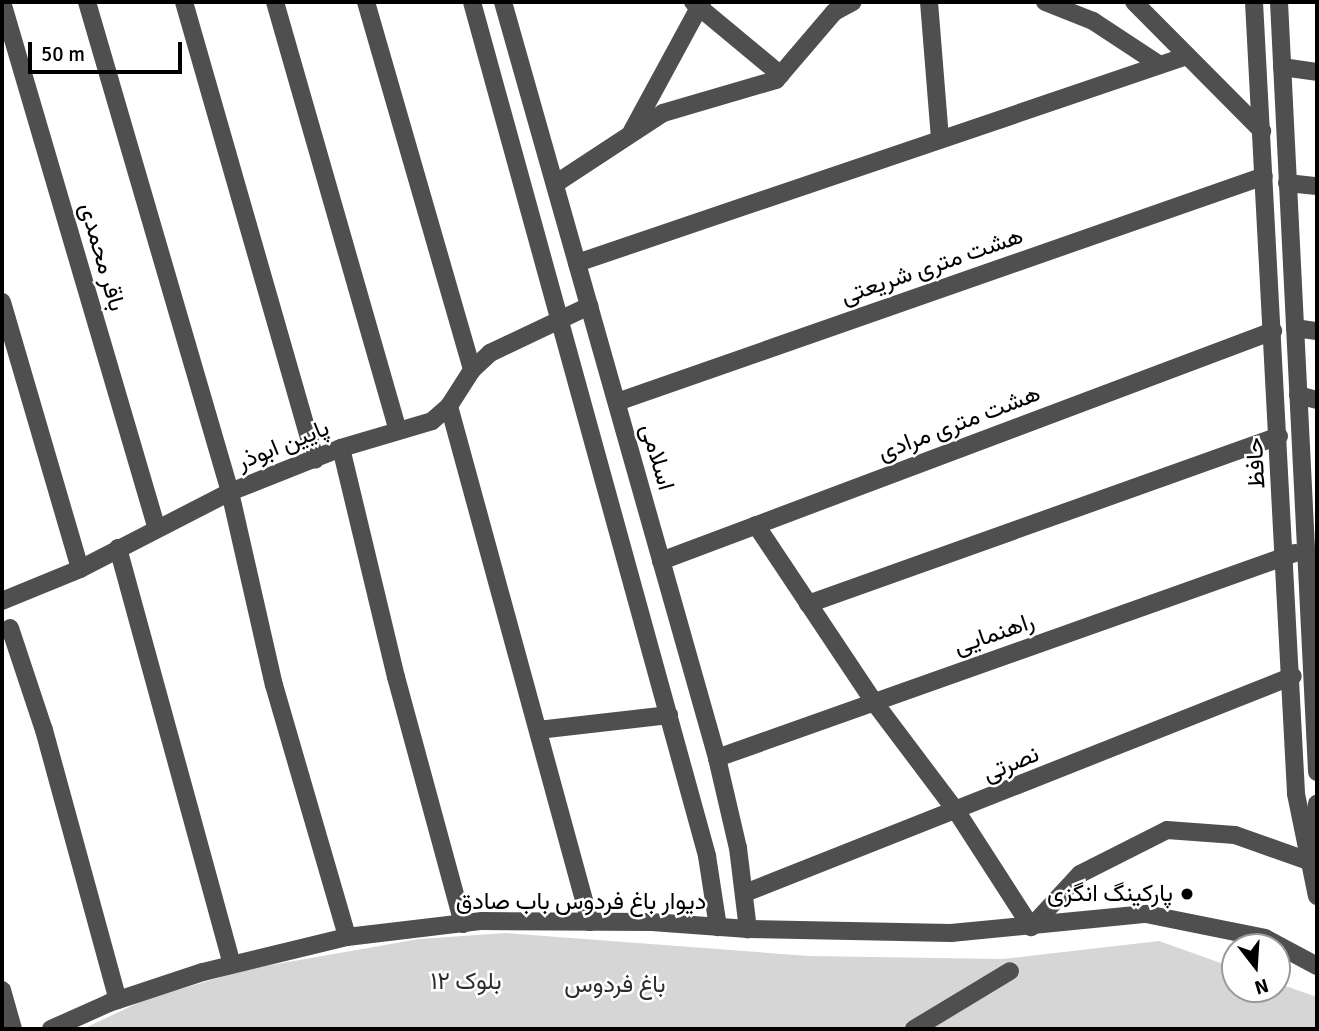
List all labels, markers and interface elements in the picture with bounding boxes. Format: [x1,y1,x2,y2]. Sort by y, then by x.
scale bar [32,28,186,72]
text: 50 m [41,41,85,67]
street label: باقر محمدی [73,199,131,315]
street label: هشت متری شریعتی [837,221,1027,311]
street label: هشت متری مرادی [874,379,1044,467]
street label: پایین ابوذر [233,413,333,477]
street label: اسلامی [634,420,680,494]
street label: حافظ [1240,436,1272,490]
street label: راهنمایی [950,607,1038,661]
street label: نصرتی [979,740,1043,788]
place label: پارکینگ انگزی [1047,880,1173,908]
marker: پارکینگ انگزی [1179,886,1195,902]
street label: دیوار باغ فردوس باب صادق [456,888,706,916]
north arrow [1221,933,1291,1003]
park label: بلوک ۱۲ [430,968,502,996]
park label: باغ فردوس [564,971,666,999]
text: N [1252,973,1271,1000]

